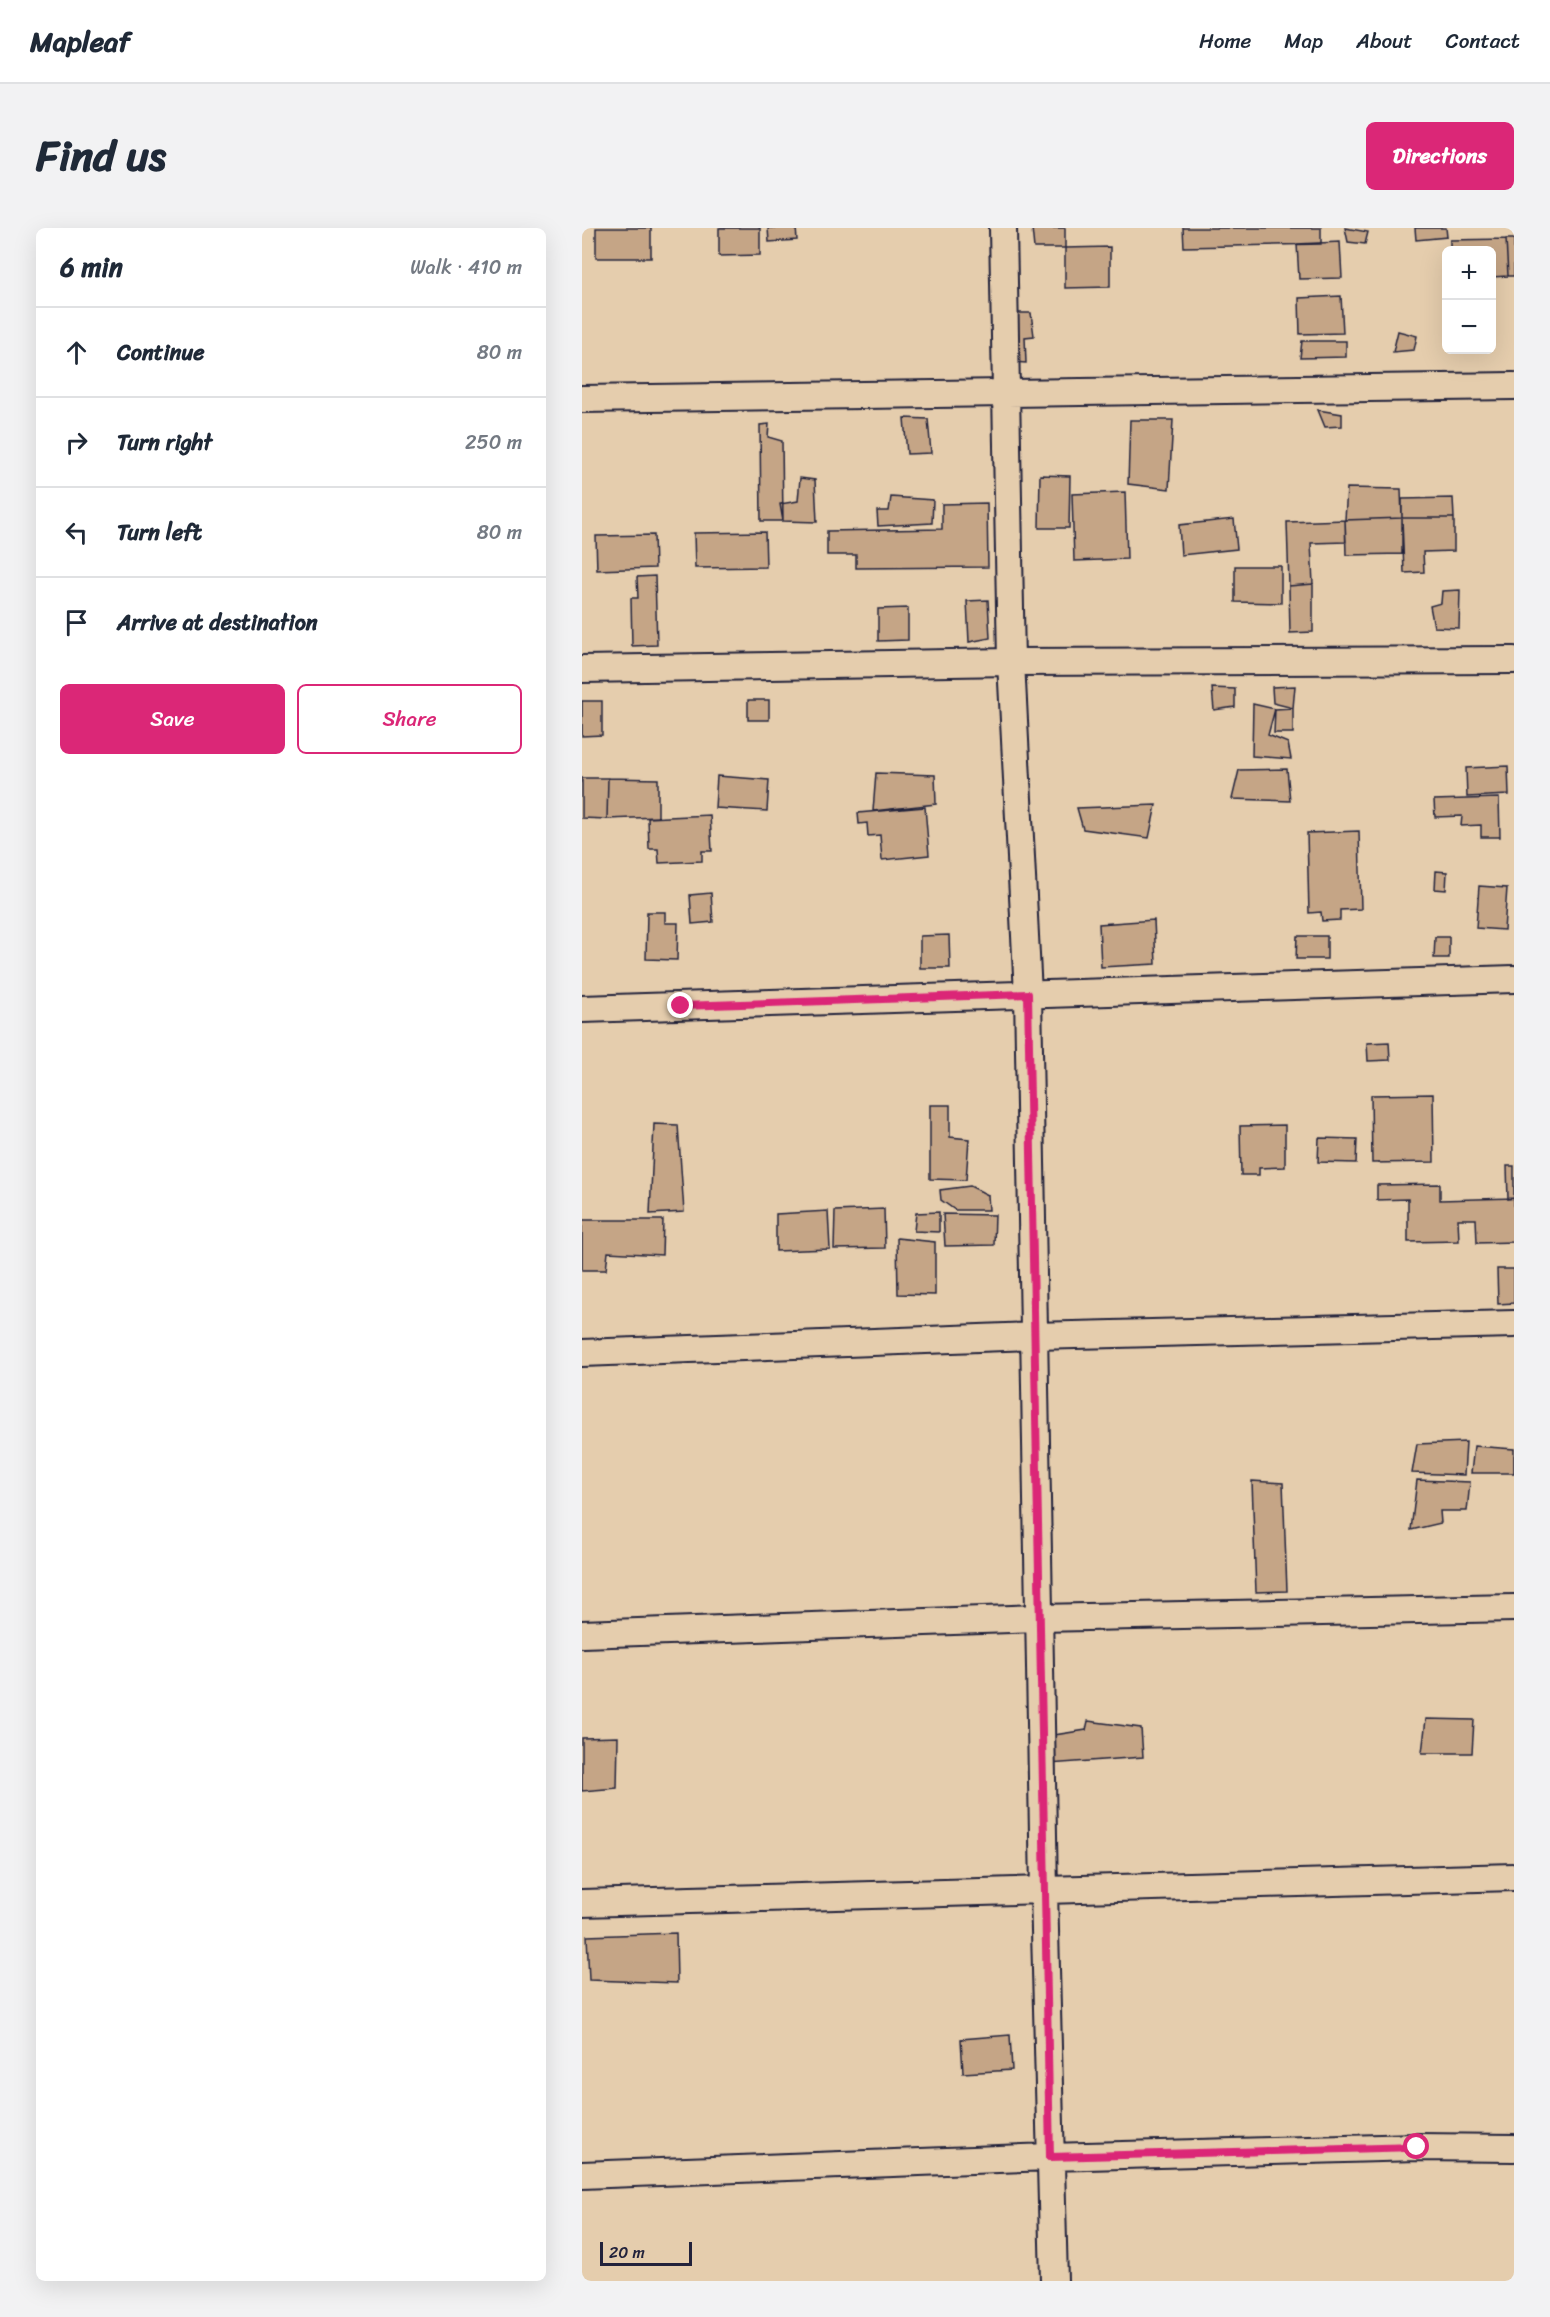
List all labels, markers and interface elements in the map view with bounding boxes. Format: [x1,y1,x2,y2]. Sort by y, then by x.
text: Mapleaf [30,17,130,66]
text: Home [1199,22,1251,60]
text: Map [1284,22,1323,60]
text: About [1356,22,1413,60]
text: Contact [1446,22,1520,60]
text: Find us [36,119,166,193]
button: Directions [1366,122,1514,190]
text: 6 min [60,244,123,290]
map controls [1442,246,1496,354]
button: + [1442,246,1496,300]
text: Walk · 410 m [410,250,522,285]
button: − [1442,300,1496,354]
text: Continue [117,333,205,372]
text: 80 m [477,335,522,370]
icon: ahead [60,336,93,369]
text: Turn right [117,423,212,462]
text: 250 m [465,425,522,460]
icon: right [60,426,93,459]
text: Turn left [117,513,202,552]
text: 80 m [477,515,522,550]
icon: left [60,516,93,549]
text: Arrive at destination [117,603,318,642]
icon: arrive [60,606,93,639]
button: Save [60,684,285,754]
button: Share [297,684,522,754]
route end [667,992,693,1018]
route start [1403,2133,1429,2159]
text: 20 m [609,2238,645,2267]
scale bar [600,2239,692,2266]

